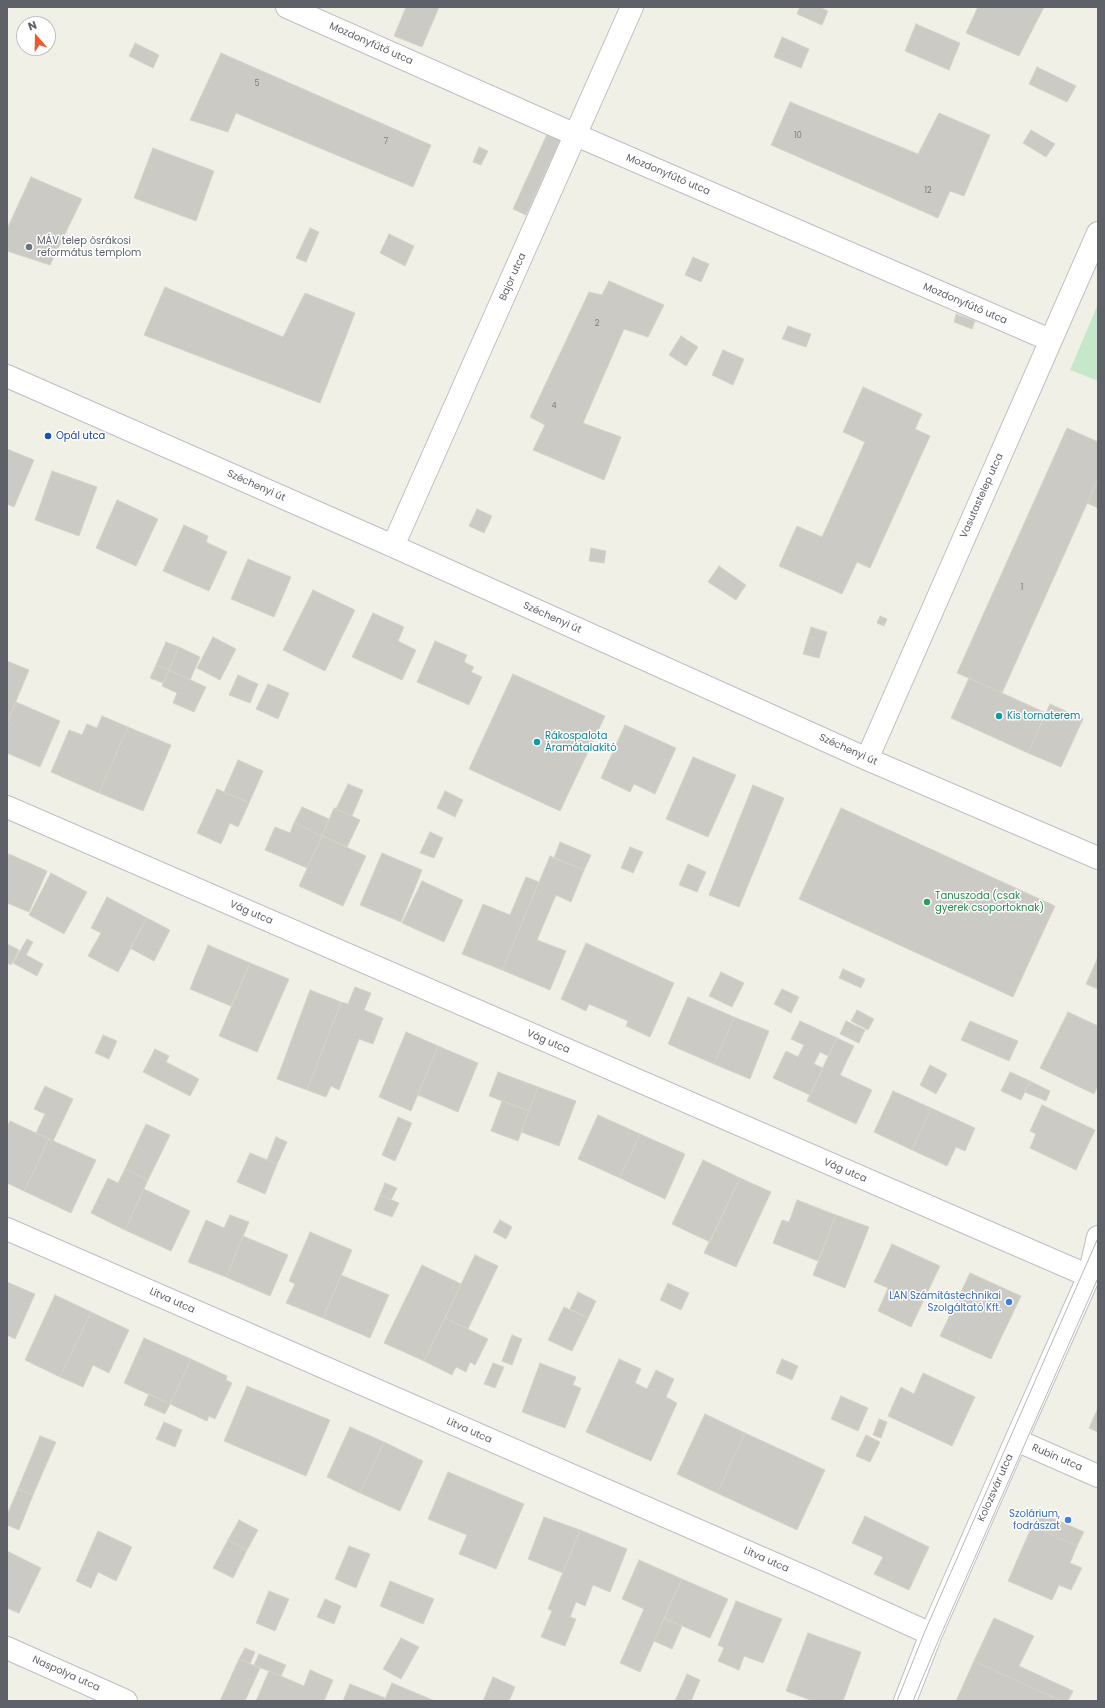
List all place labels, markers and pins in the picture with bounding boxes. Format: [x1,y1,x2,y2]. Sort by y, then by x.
place label: MÁV telep ősrákosi református templom [37,235,141,258]
marker: MÁV telep ősrákosi református templom [24,242,34,252]
place label: Opál utca [56,430,105,442]
marker: Opál utca [43,431,53,441]
place label: Kis tornaterem [1007,710,1080,722]
marker: Kis tornaterem [994,711,1004,721]
place label: Rákospalota Áramátalakító [545,730,617,754]
marker: Rákospalota Áramátalakító [532,737,542,747]
place label: Tanuszoda (csak gyerek csoportoknak) [935,890,1044,914]
marker: Tanuszoda (csak gyerek csoportoknak) [922,897,932,907]
place label: LAN Számítástechnikai Szolgáltató Kft. [889,1290,1001,1314]
marker: LAN Számítástechnikai Szolgáltató Kft. [1004,1297,1014,1307]
place label: Szolárium, fodrászat [1009,1508,1060,1532]
marker: Szolárium, fodrászat [1063,1515,1073,1525]

